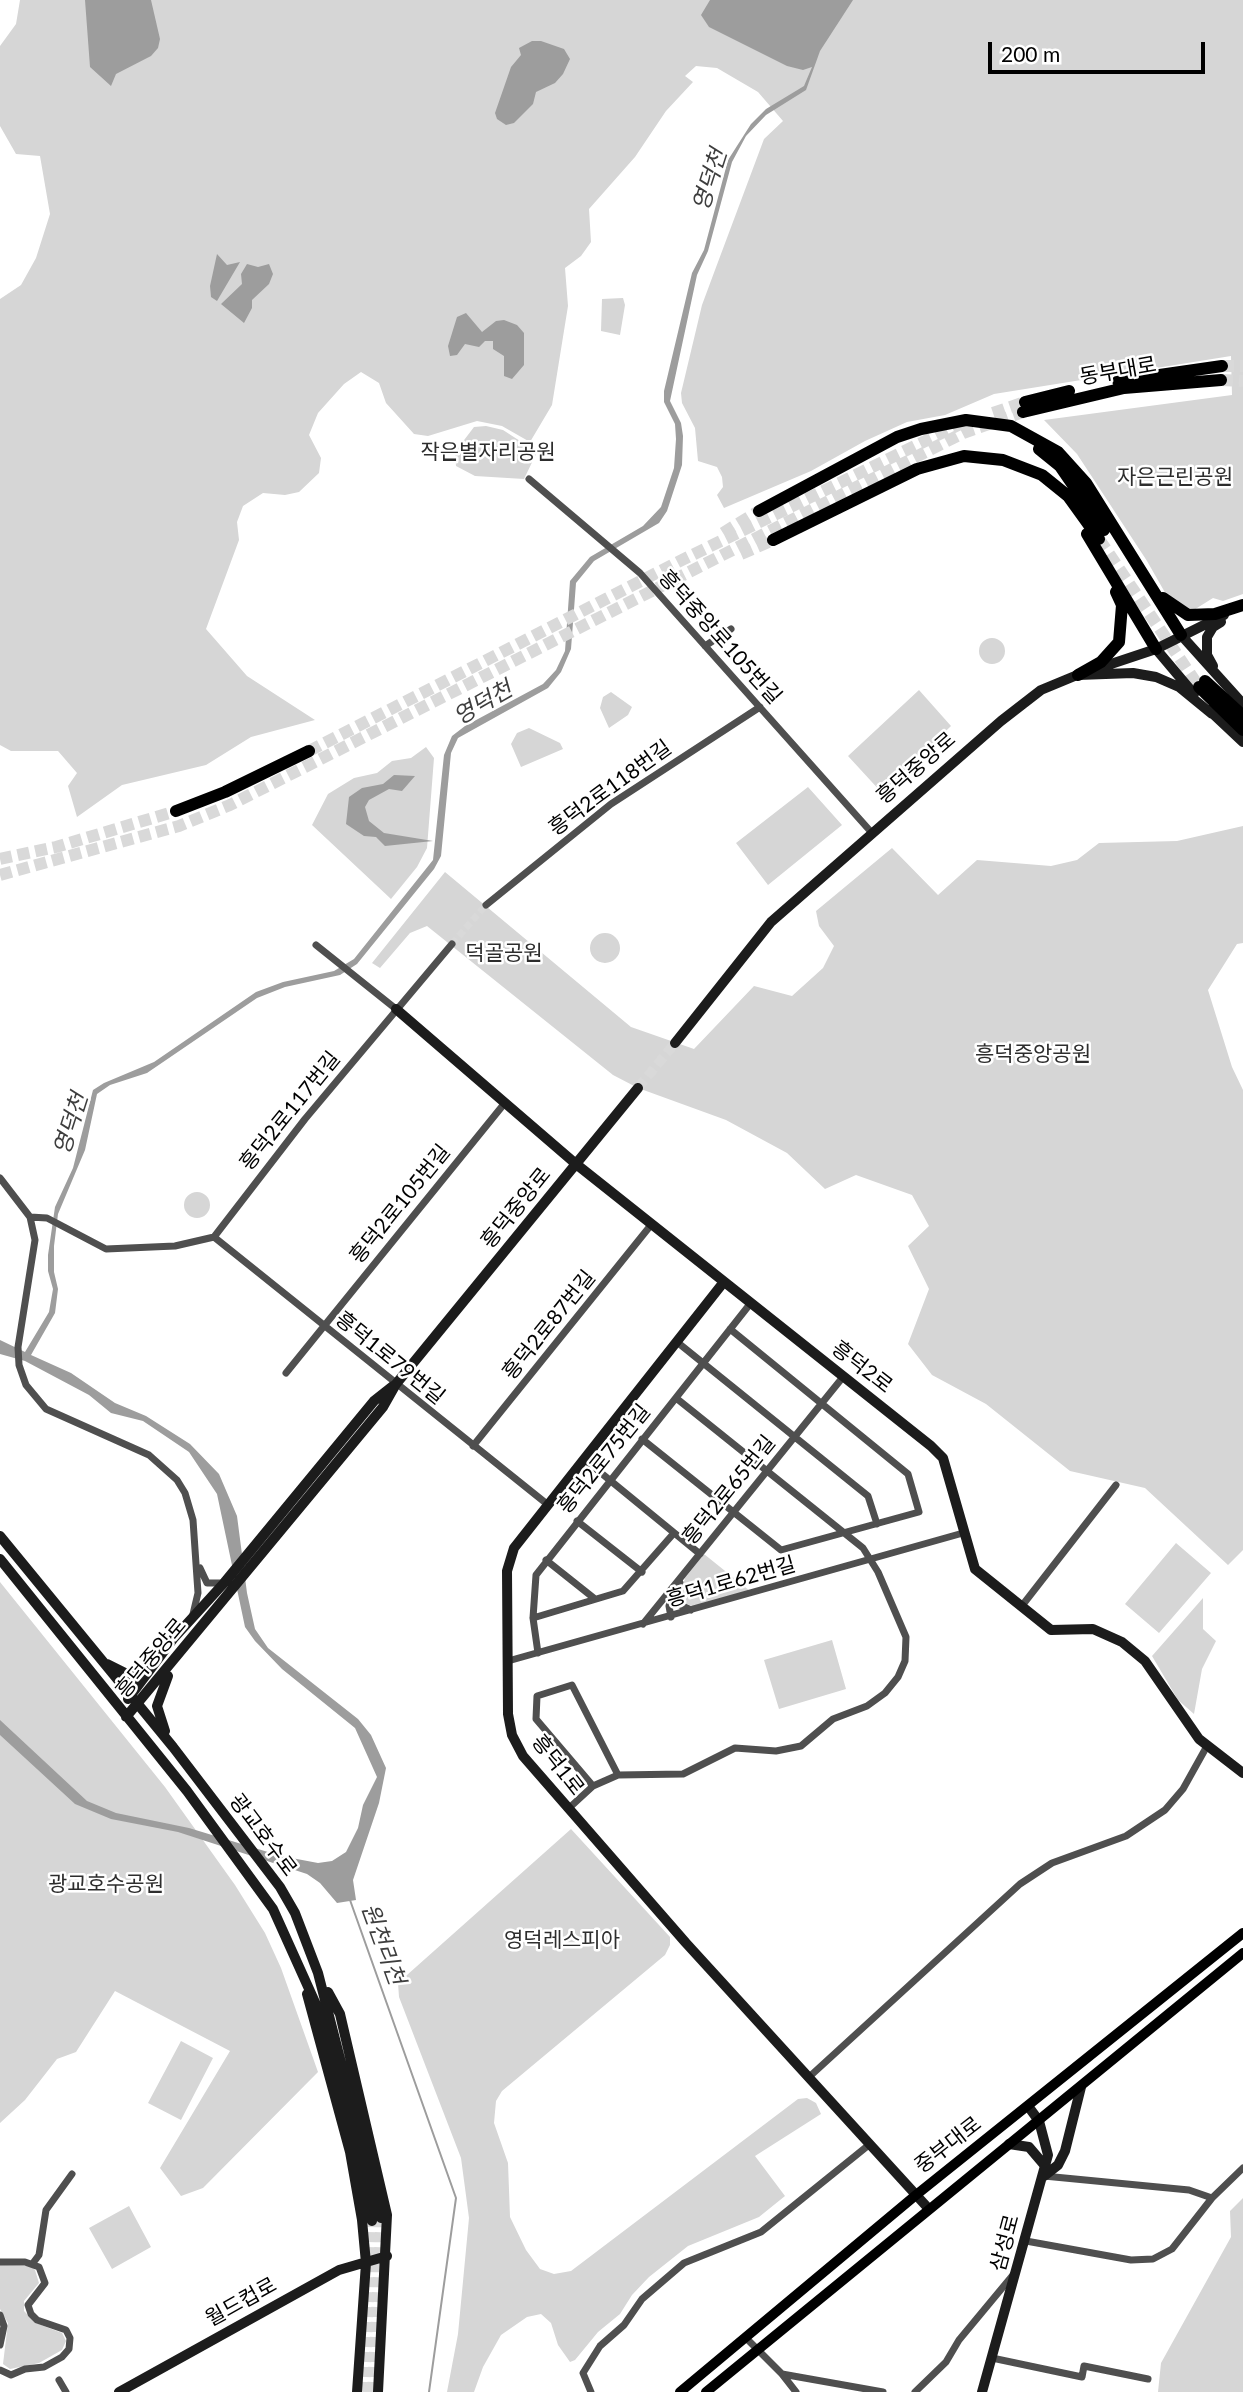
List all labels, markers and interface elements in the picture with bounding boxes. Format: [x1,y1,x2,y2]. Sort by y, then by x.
scale bar [991,28,1208,72]
text: 200 m [1001,41,1060,66]
water label: 영덕천 [687,146,733,214]
street label: 동부대로 [1078,352,1158,390]
park label: 작은별자리공원 [420,439,556,465]
park label: 자은근린공원 [1117,464,1233,490]
street label: 흥덕중앙로105번길 [653,565,787,709]
water label: 영덕천 [449,675,517,731]
street label: 흥덕중앙로 [871,727,961,809]
street label: 흥덕2로118번길 [544,735,676,841]
park label: 덕골공원 [465,940,543,966]
park label: 흥덕중앙공원 [975,1041,1091,1067]
street label: 흥덕2로117번길 [234,1047,346,1175]
water label: 영덕천 [48,1090,94,1158]
street label: 흥덕2로105번길 [344,1140,456,1268]
street label: 흥덕중앙로 [476,1163,556,1253]
street label: 흥덕2로87번길 [497,1265,601,1385]
street label: 흥덕1로79번길 [330,1306,450,1410]
street label: 흥덕2로 [827,1335,897,1399]
street label: 흥덕2로75번길 [552,1399,656,1519]
street label: 흥덕2로65번길 [677,1430,781,1550]
street label: 흥덕1로62번길 [664,1552,798,1612]
street label: 흥덕중앙로 [110,1613,192,1703]
street label: 흥덕1로 [526,1730,590,1800]
street label: 광교호수로 [224,1789,302,1881]
park label: 광교호수공원 [48,1871,164,1897]
water label: 원천리천 [356,1900,410,1988]
park label: 영덕레스피아 [504,1927,620,1953]
street label: 중부대로 [910,2111,986,2179]
street label: 삼성로 [985,2212,1025,2274]
street label: 월드컵로 [201,2272,281,2332]

